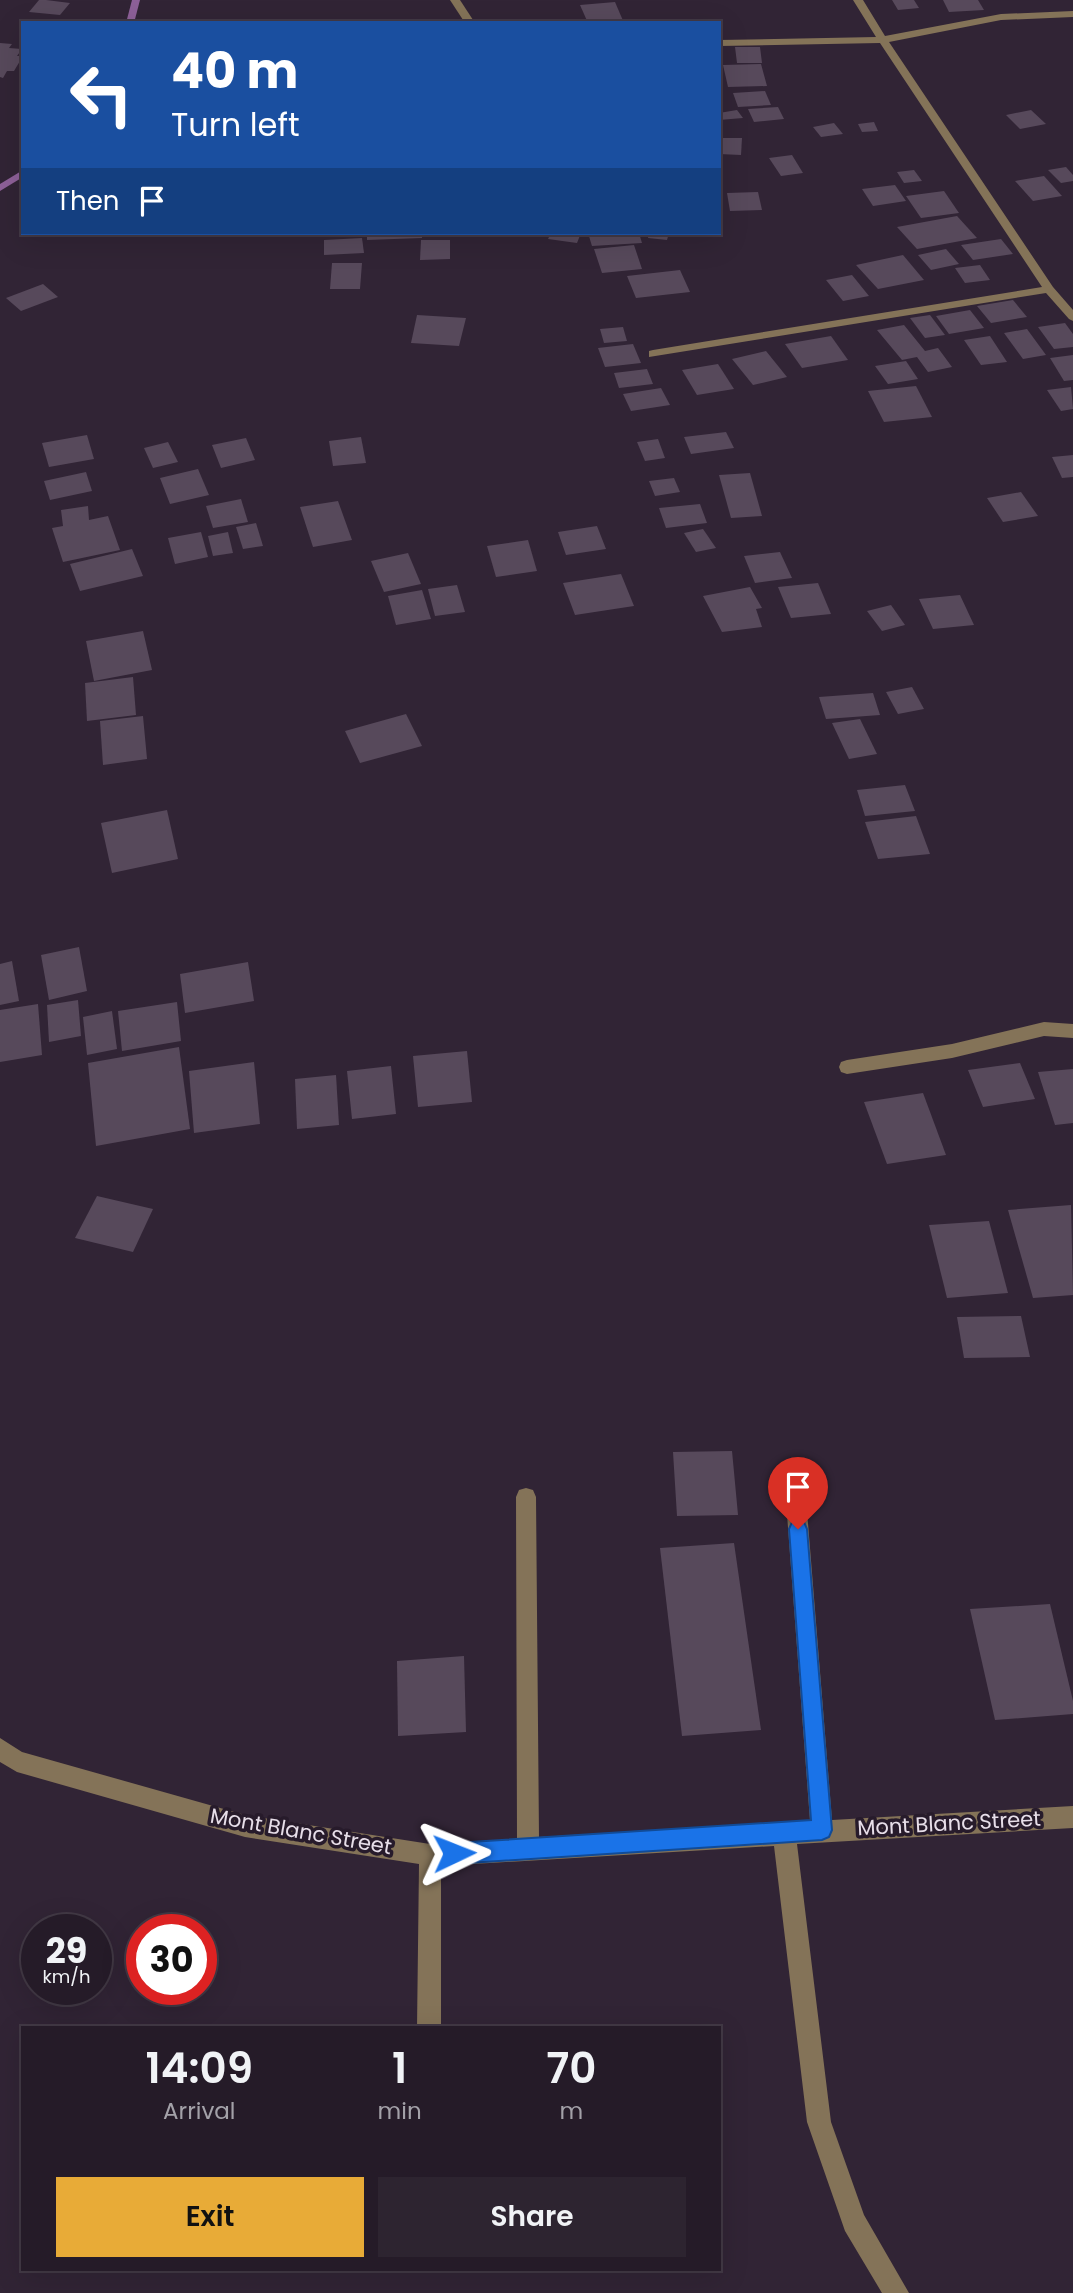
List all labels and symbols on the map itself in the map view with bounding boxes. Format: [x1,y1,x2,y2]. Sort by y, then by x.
pin [768,1457,828,1529]
street label: Mont Blanc Street [208,1801,394,1861]
street label: Mont Blanc Street [856,1804,1042,1842]
position arrow [417,1816,491,1890]
speed limit sign: 30 [126,1914,217,2005]

